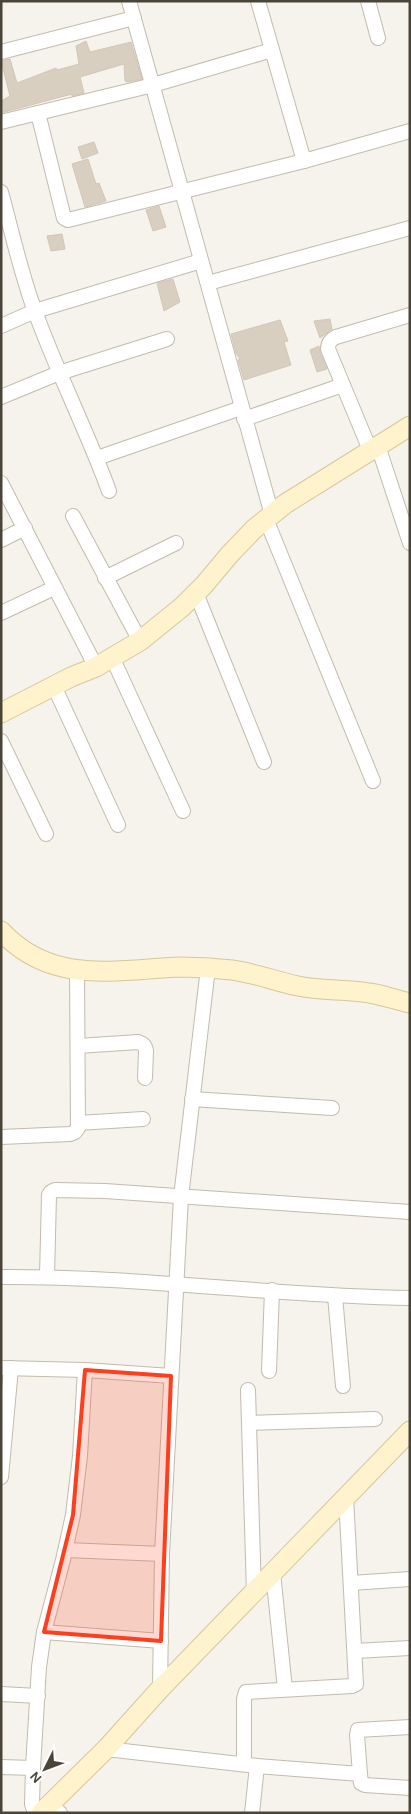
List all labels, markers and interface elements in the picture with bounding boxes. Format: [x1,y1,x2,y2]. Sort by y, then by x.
north arrow [20,1744,70,1794]
text: N [26,1768,45,1787]

